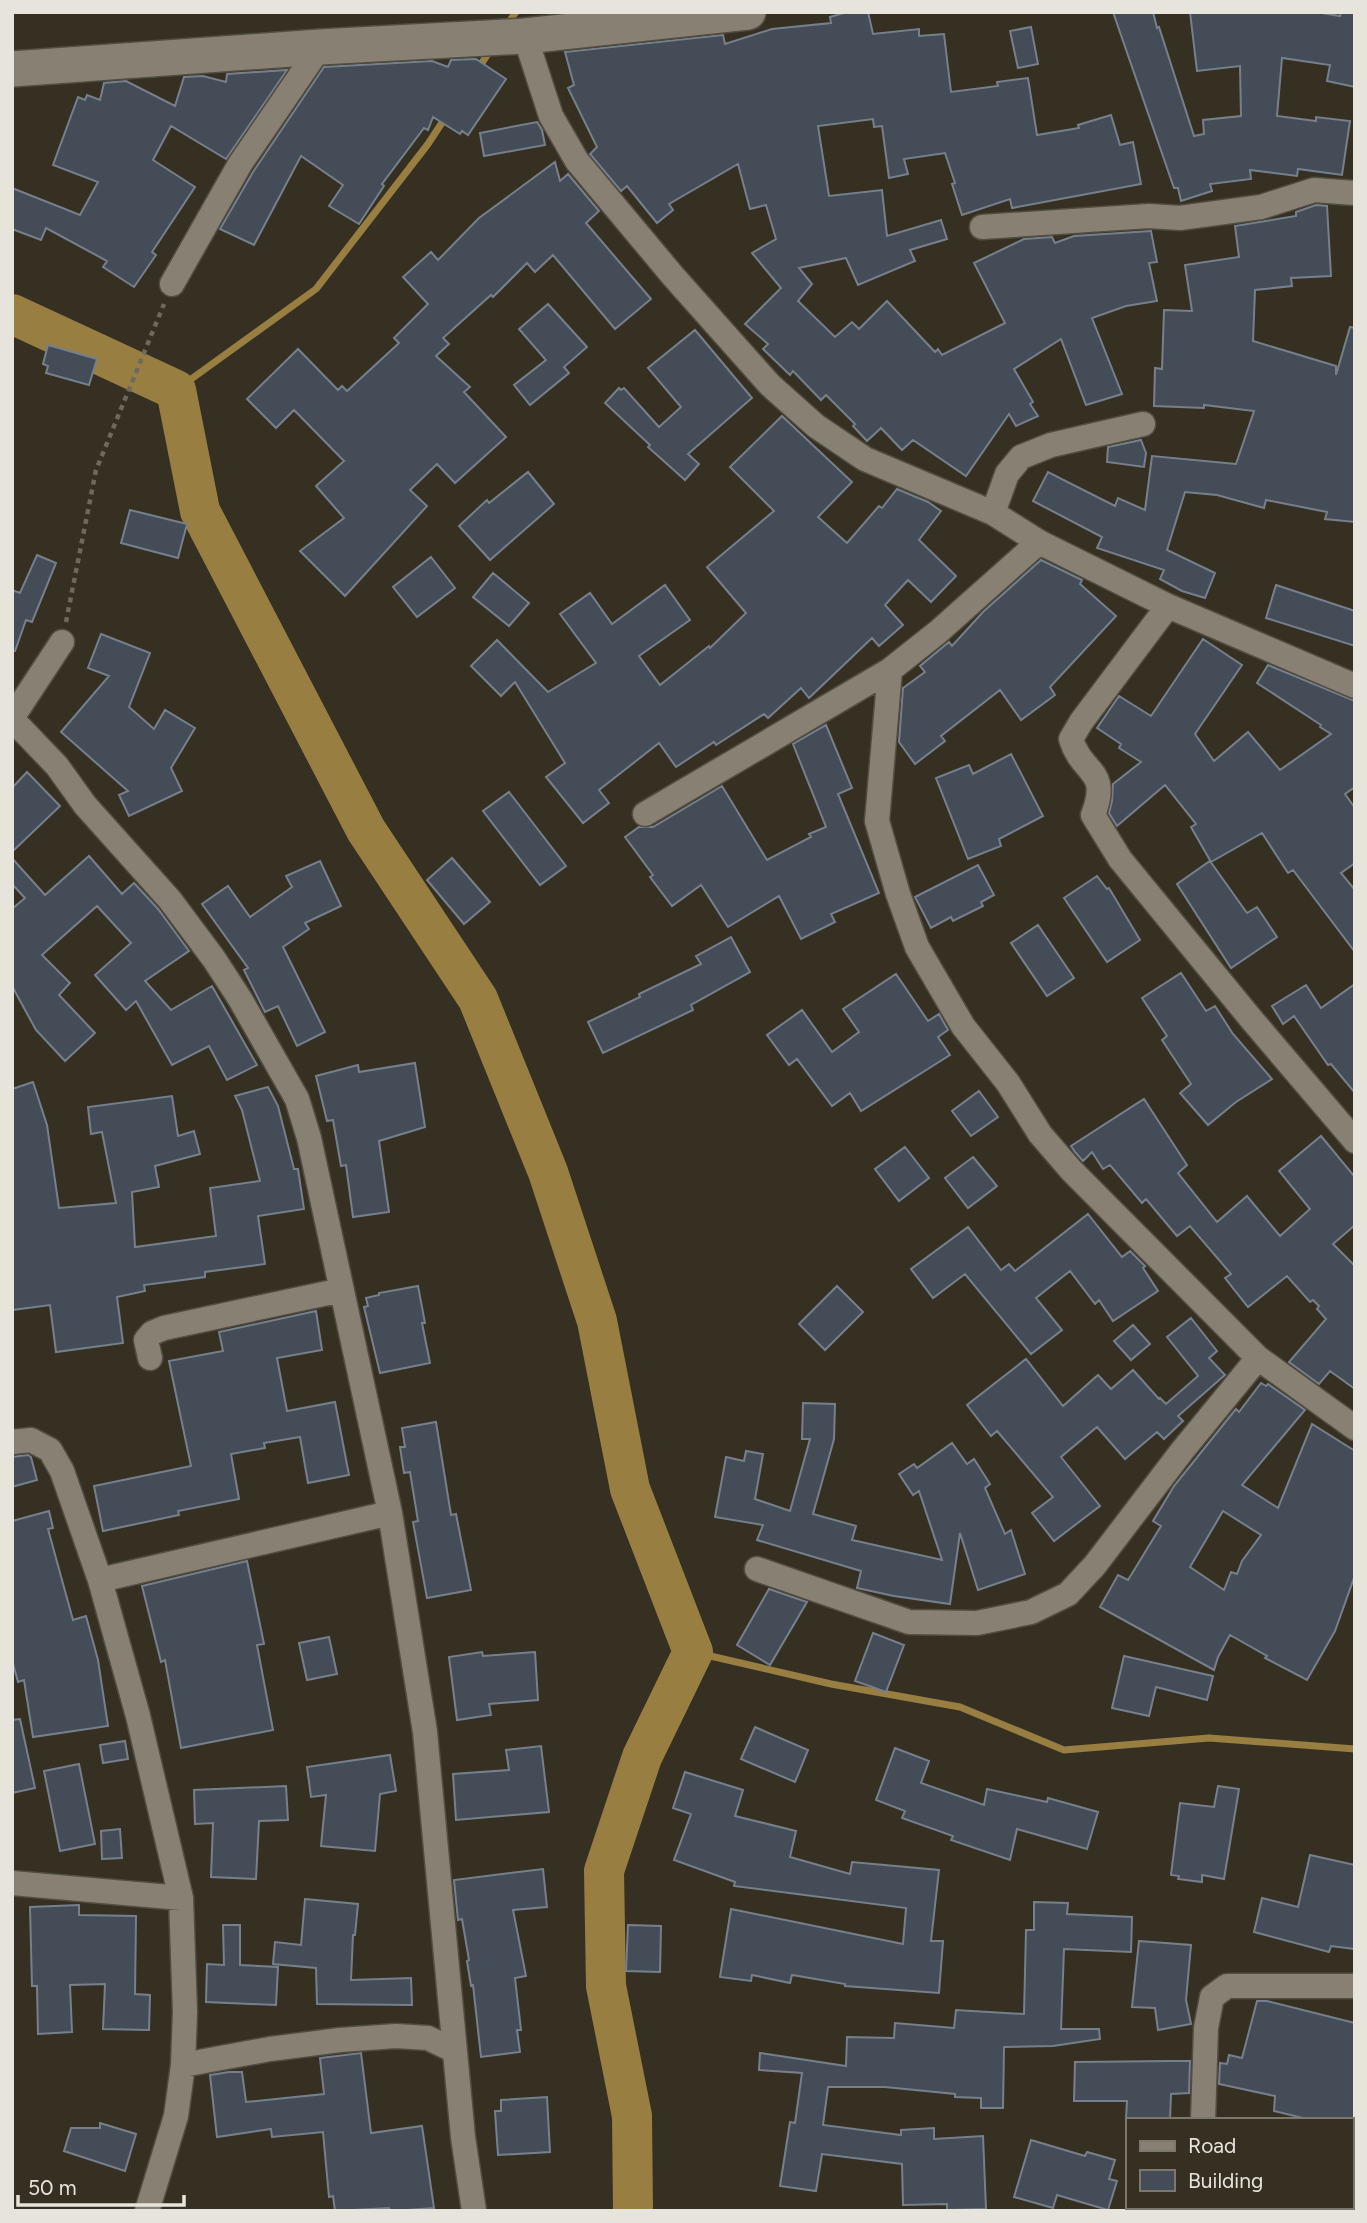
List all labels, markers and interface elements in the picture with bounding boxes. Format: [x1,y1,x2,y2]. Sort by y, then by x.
legend [1126,2118,1353,2209]
text: Road [1188,2133,1236,2158]
scale bar [18,2164,184,2208]
text: Building [1188,2168,1263,2193]
text: 50 m [28,2175,77,2200]

